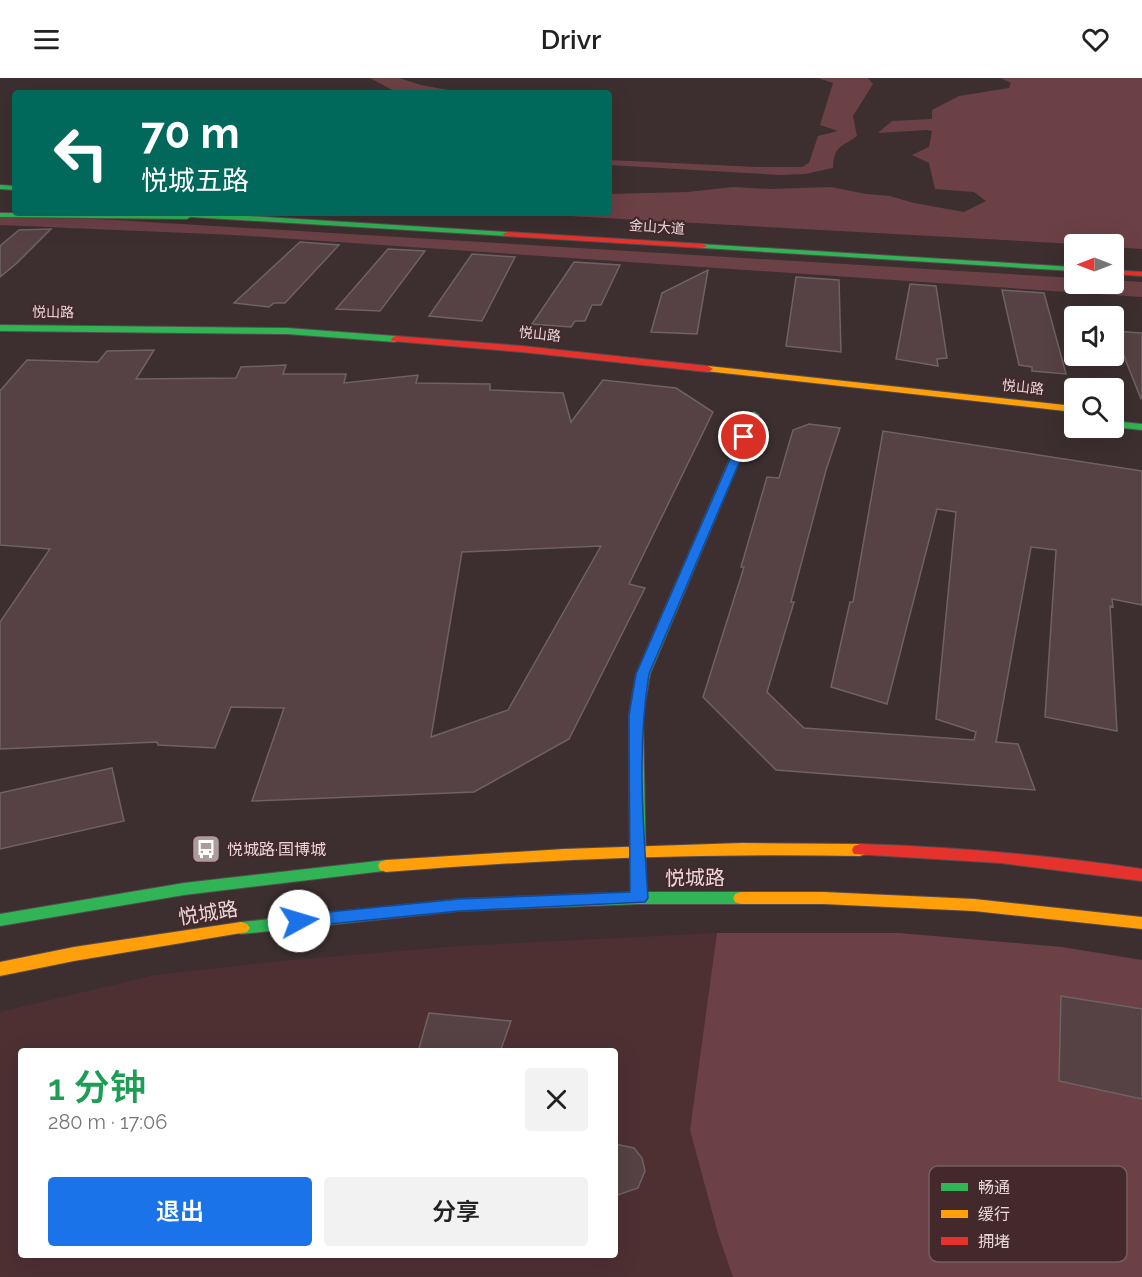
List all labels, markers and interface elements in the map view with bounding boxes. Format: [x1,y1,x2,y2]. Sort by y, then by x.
icon: menu [30,23,63,56]
icon: heart [1079,23,1112,56]
text: Drivr [541,24,601,55]
text: 70 m [141,109,240,158]
icon: left [42,114,120,192]
text: 悦城五路 [141,165,249,196]
street label: 金山大道 [629,217,685,237]
north arrow [1064,234,1124,294]
map controls [1064,234,1124,438]
street label: 悦山路 [32,304,74,320]
button: sound [1064,306,1124,366]
street label: 悦山路 [518,324,562,344]
street label: 悦山路 [1001,377,1045,397]
button: search [1064,378,1124,438]
pin [718,411,769,462]
icon: arrive [727,420,760,453]
bus stop icon: 悦城路·国博城 [190,833,222,865]
place label: 悦城路·国博城 [227,840,326,859]
street label: 悦城路 [665,866,725,890]
position arrow [267,889,331,953]
street label: 悦城路 [176,896,240,930]
text: 1 分钟 [48,1066,146,1108]
button: close [525,1068,588,1131]
text: 280 m · 17:06 [48,1110,167,1134]
legend [929,1166,1127,1262]
button: 退出 [48,1177,312,1246]
button: 分享 [324,1177,588,1246]
text: 畅通 [978,1178,1010,1197]
text: 缓行 [978,1205,1010,1224]
text: 拥堵 [978,1232,1010,1251]

